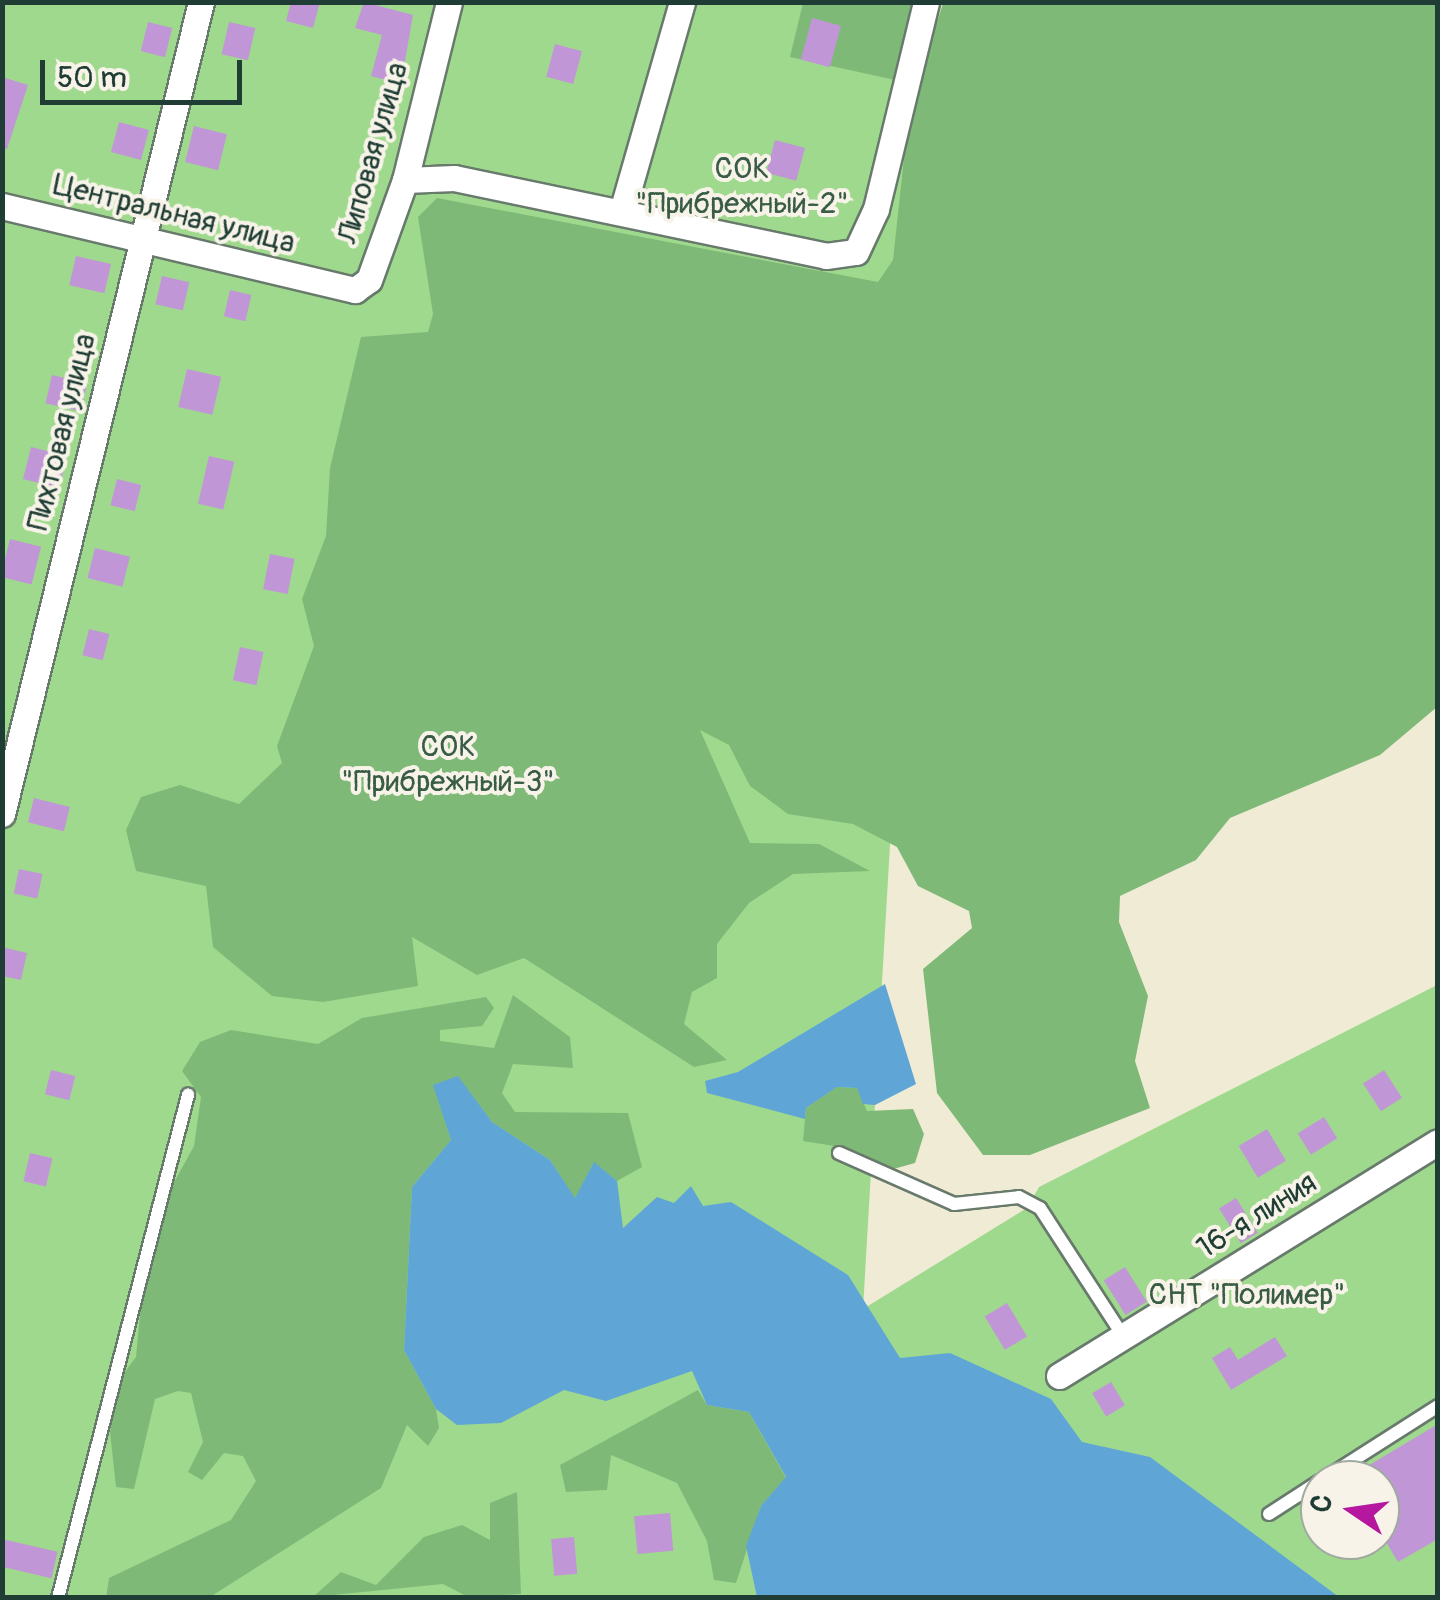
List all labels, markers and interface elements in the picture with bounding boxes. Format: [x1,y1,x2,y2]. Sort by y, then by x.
scale bar [45,40,248,102]
street label: Липовая улица [330,58,416,248]
text: 50 m [57,59,127,96]
park label: СОК "Прибрежный-2" [635,151,849,222]
street label: Центральная улица [49,167,299,261]
street label: Пихтовая улица [20,330,104,534]
park label: СОК "Прибрежный-3" [341,729,555,800]
street label: 16-я линия [1191,1165,1323,1267]
park label: СНТ "Полимер" [1149,1277,1345,1313]
north arrow [1300,1460,1400,1560]
text: С [1303,1491,1341,1516]

